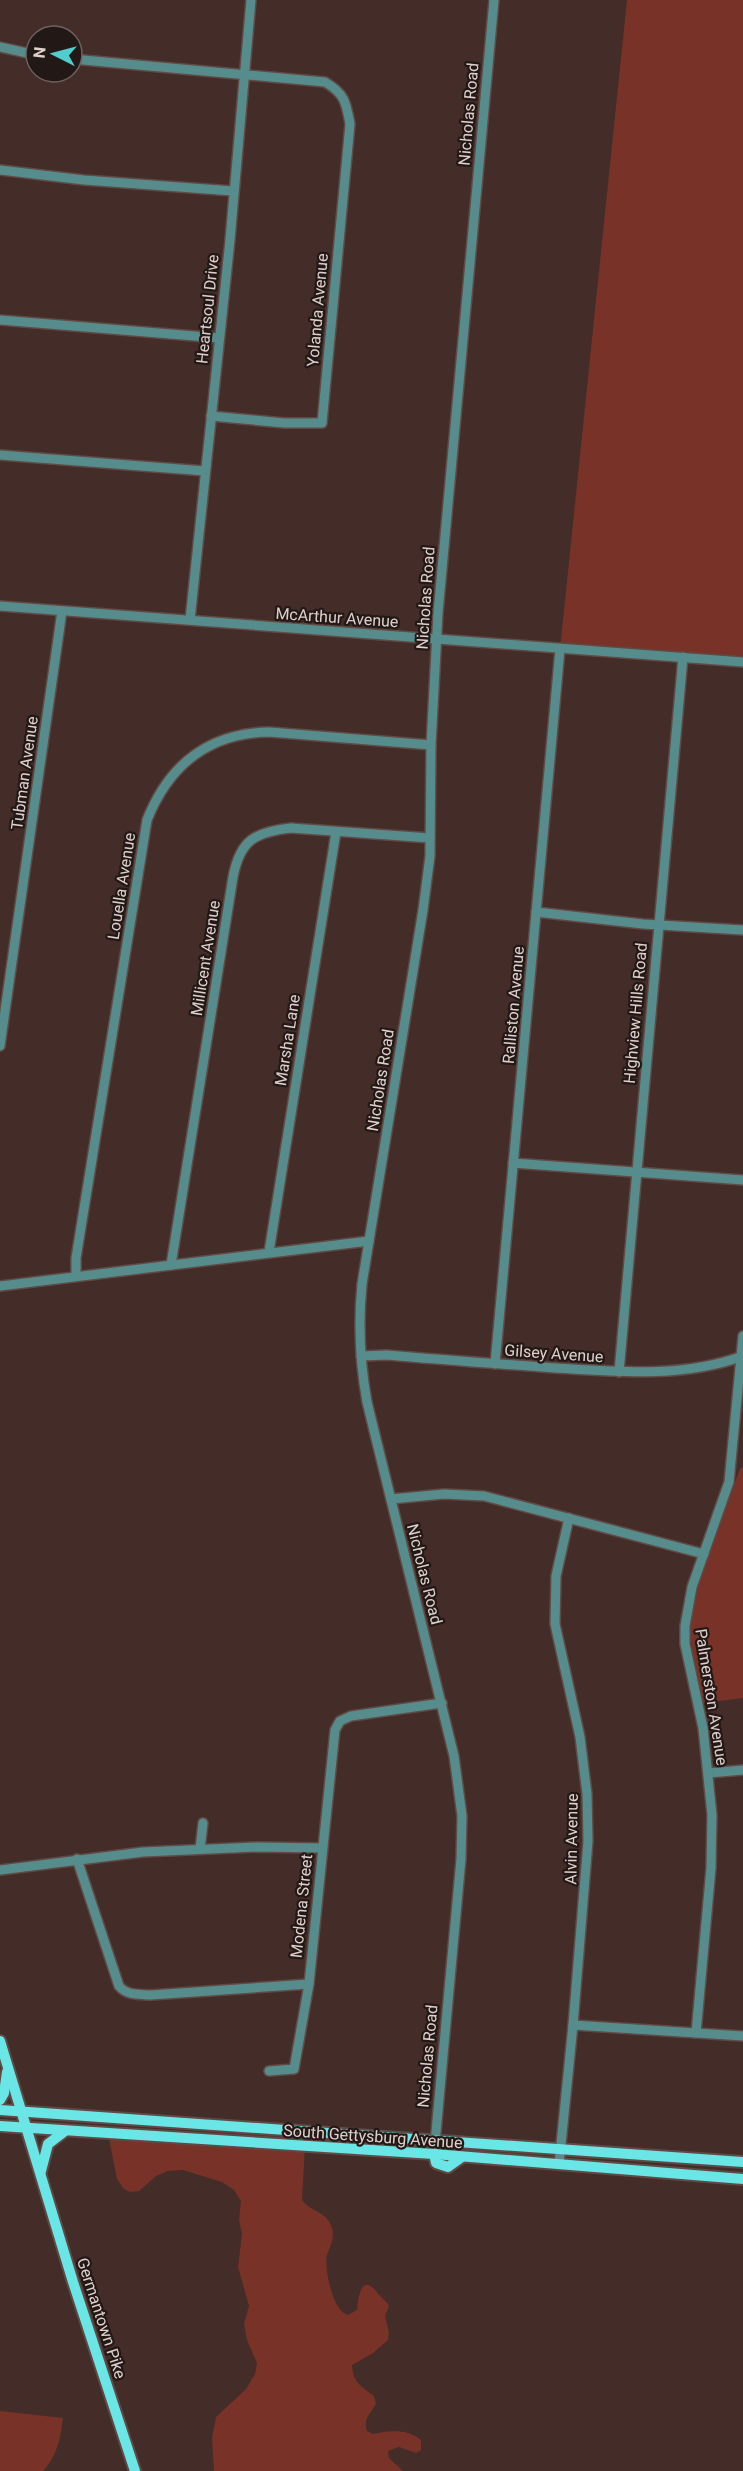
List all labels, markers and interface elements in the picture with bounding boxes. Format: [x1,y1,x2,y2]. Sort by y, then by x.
north arrow [24,24,84,84]
text: N [30,46,50,59]
street label: Nicholas Road [455,62,482,166]
street label: Yolanda Avenue [303,253,332,367]
street label: Heartsoul Drive [192,254,223,365]
street label: Nicholas Road [412,546,439,650]
street label: McArthur Avenue [275,604,399,631]
street label: Tubman Avenue [7,715,42,831]
street label: Louella Avenue [104,831,139,941]
street label: Millicent Avenue [187,899,224,1017]
street label: Highview Hills Road [620,942,651,1084]
street label: Ralliston Avenue [499,946,528,1065]
street label: Marsha Lane [271,993,304,1087]
street label: Nicholas Road [363,1028,398,1133]
street label: Gilsey Avenue [504,1341,604,1366]
street label: Nicholas Road [403,1522,446,1626]
street label: Palmerston Avenue [691,1627,732,1767]
street label: Alvin Avenue [561,1793,582,1885]
street label: Modena Street [287,1853,316,1959]
street label: Nicholas Road [414,2004,441,2108]
street label: South Gettysburg Avenue [283,2121,463,2152]
street label: Germantown Pike [73,2255,130,2381]

